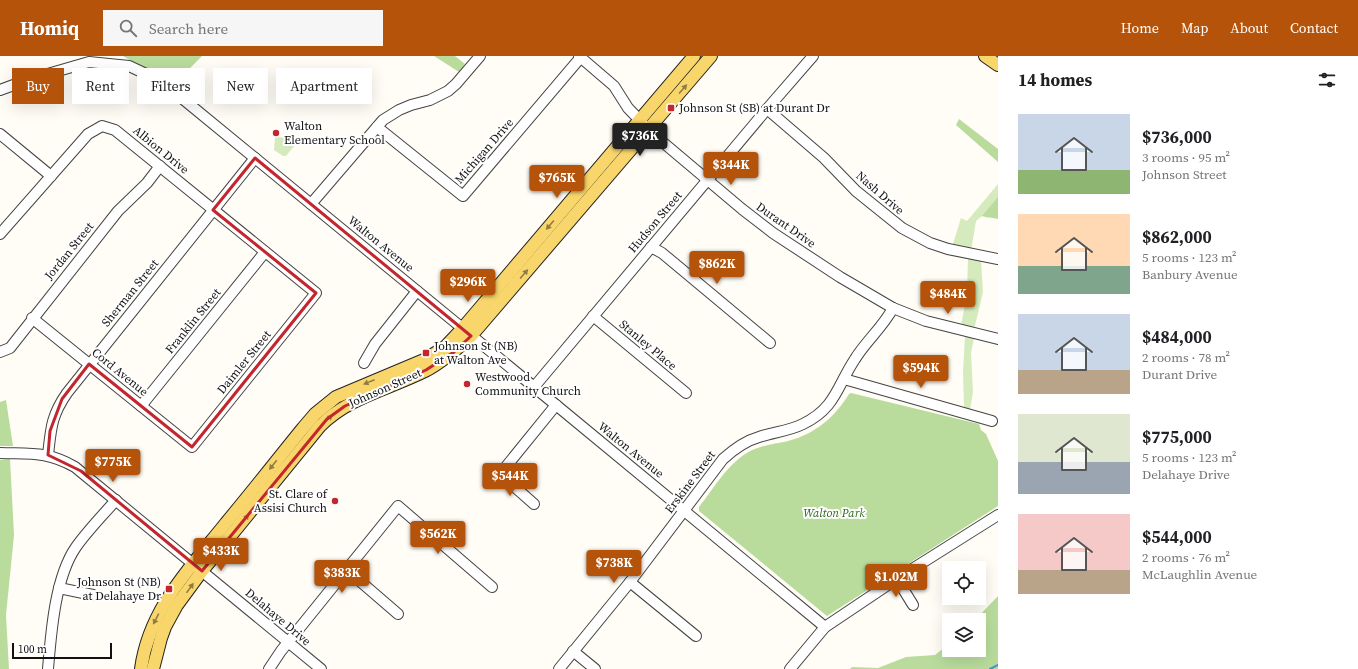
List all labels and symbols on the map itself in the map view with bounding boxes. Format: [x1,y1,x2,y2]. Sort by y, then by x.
one-way arrow [678,84,687,94]
place label: Johnson St (SB) at Durant Dr [678,100,830,116]
marker: Johnson St (SB) at Durant Dr [666,103,676,113]
street label: Michigan Drive [451,115,517,187]
place label: Walton Elementary School [284,118,385,148]
street label: Albion Drive [130,122,192,178]
pin: $736K [612,123,668,157]
marker: Walton Elementary School [271,128,281,138]
pin: $344K [703,152,759,186]
pin: $765K [529,165,585,199]
street label: Nash Drive [853,168,907,218]
street label: Hudson Street [625,188,686,256]
street label: Durant Drive [753,199,819,251]
street label: Walton Avenue [345,213,417,275]
street label: Jordan Street [40,219,97,284]
one-way arrow [546,220,555,230]
pin: $862K [689,251,745,285]
street label: Sherman Street [98,256,162,330]
pin: $296K [440,269,496,303]
one-way arrow [519,269,528,279]
pin: $484K [920,281,976,315]
street label: Franklin Street [162,285,224,357]
street label: Stanley Place [616,316,680,374]
street label: Daimler Street [213,327,275,397]
place label: Johnson St (NB) at Walton Ave [433,338,518,368]
street label: Cord Avenue [88,344,152,400]
marker: Johnson St (NB) at Walton Ave [421,348,431,358]
pin: $594K [893,355,949,389]
street label: Johnson Street [345,365,424,412]
place label: Westwood Community Church [475,369,581,399]
marker: Westwood Community Church [462,379,472,389]
one-way arrow [363,380,375,386]
one-way arrow [322,415,333,424]
street label: Walton Avenue [595,419,667,481]
street label: Erskine Street [661,447,719,517]
pin: $775K [85,449,141,483]
one-way arrow [268,460,277,471]
pin: $544K [482,463,538,497]
place label: St. Clare of Assisi Church [254,486,329,516]
marker: St. Clare of Assisi Church [330,496,340,506]
park label: Walton Park [803,505,865,521]
one-way arrow [240,514,249,525]
pin: $562K [410,521,466,555]
pin: $433K [193,538,249,572]
pin: $738K [586,550,642,584]
pin: $383K [314,560,370,594]
pin: $1.02M [863,564,929,598]
place label: Johnson St (NB) at Delahaye Dr [76,574,161,604]
one-way arrow [185,583,194,594]
marker: Johnson St (NB) at Delahaye Dr [164,584,174,594]
street label: Delahaye Drive [242,585,314,649]
one-way arrow [153,614,159,625]
scale bar [12,641,112,660]

